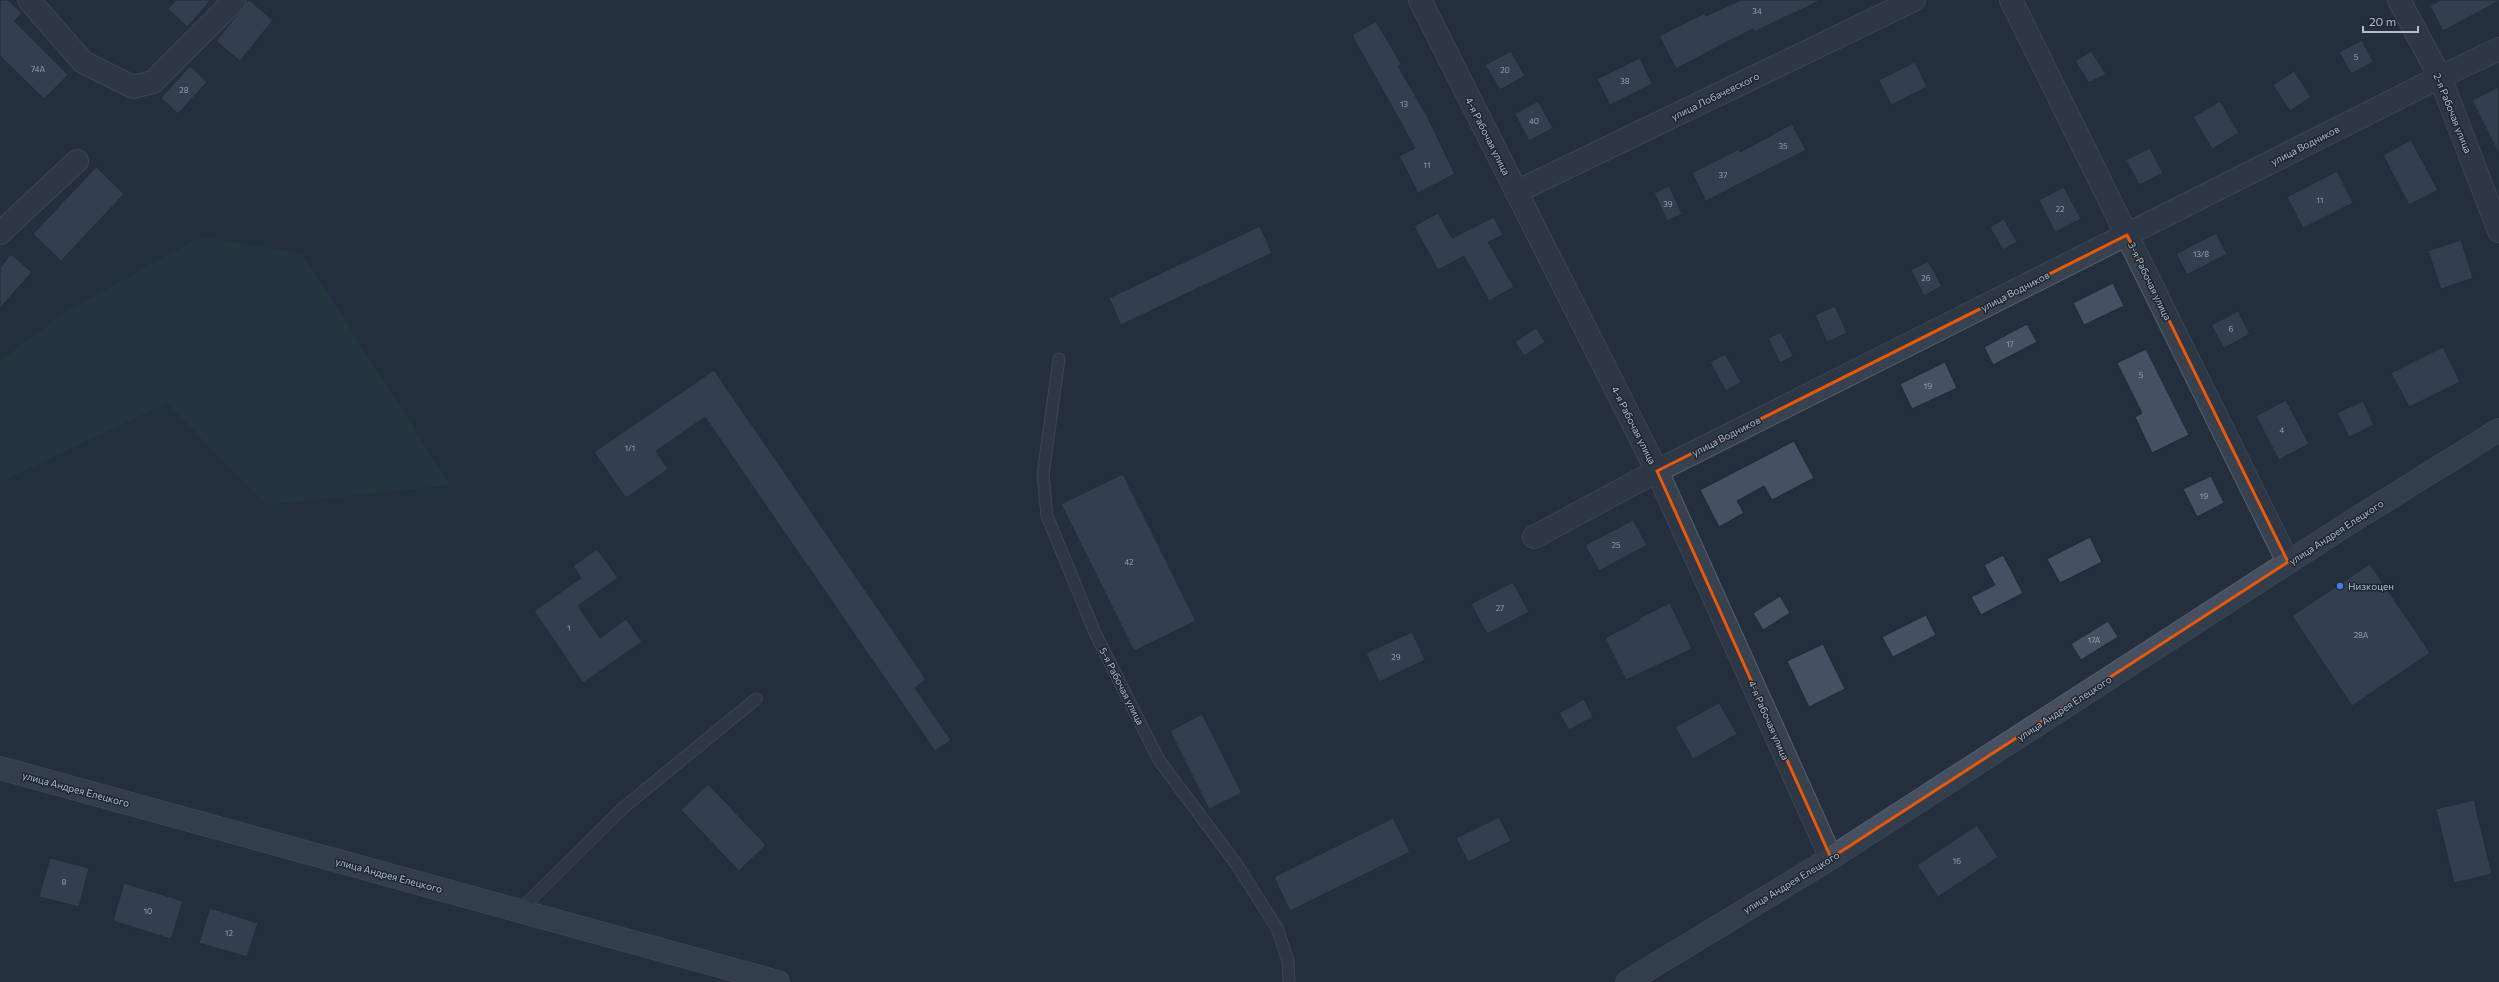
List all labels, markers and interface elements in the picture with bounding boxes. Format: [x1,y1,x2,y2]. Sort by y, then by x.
house number: 34 [1752,6,1762,16]
scale bar [2363,8,2418,34]
text: 20 m [2369,14,2396,28]
house number: 5 [2354,52,2359,62]
house number: 74А [31,64,46,74]
house number: 20 [1500,65,1510,75]
street label: улица Лобачевского [1669,70,1761,122]
street label: 2-я Рабочая улица [2431,71,2475,155]
house number: 38 [1620,76,1630,86]
house number: 28 [179,85,189,95]
street label: 4-я Рабочая улица [1463,95,1513,177]
house number: 13 [1400,99,1408,109]
house number: 40 [1529,116,1539,126]
street label: улица Водников [2269,123,2341,167]
house number: 35 [1778,141,1788,151]
house number: 11 [1424,160,1430,170]
house number: 37 [1719,170,1727,180]
house number: 11 [2317,195,2323,205]
house number: 39 [1663,199,1673,209]
house number: 22 [2056,204,2065,214]
street label: 3-я Рабочая улица [2126,240,2174,322]
house number: 13/8 [2193,249,2209,259]
street label: улица Водников [1979,269,2051,313]
house number: 26 [1921,273,1931,283]
house number: 6 [2229,324,2234,334]
house number: 17 [2006,339,2014,349]
house number: 5 [2139,370,2144,380]
house number: 19 [1924,381,1932,391]
street label: 4-я Рабочая улица [1609,384,1659,466]
street label: улица Водников [1690,414,1762,458]
house number: 4 [2280,425,2285,435]
house number: 1/1 [625,443,635,453]
house number: 19 [2200,491,2208,501]
street label: улица Андрея Елецкого [2287,497,2385,567]
house number: 25 [1611,540,1621,550]
house number: 42 [1124,557,1134,567]
place label: Низкоцен [2348,580,2394,592]
marker: Низкоцен [2335,581,2345,591]
house number: 27 [1496,603,1504,613]
house number: 1 [567,623,571,633]
house number: 28А [2354,630,2369,640]
house number: 17А [2088,635,2101,645]
street label: 5-я Рабочая улица [1097,645,1147,727]
house number: 29 [1391,652,1401,662]
street label: улица Андрея Елецкого [2015,673,2113,743]
street label: 4-я Рабочая улица [1746,678,1792,762]
street label: улица Андрея Елецкого [21,769,131,809]
street label: улица Андрея Елецкого [1741,848,1841,916]
street label: улица Андрея Елецкого [334,855,444,895]
house number: 16 [1953,856,1961,866]
house number: 8 [62,877,67,887]
house number: 10 [144,906,152,916]
house number: 12 [225,928,233,938]

